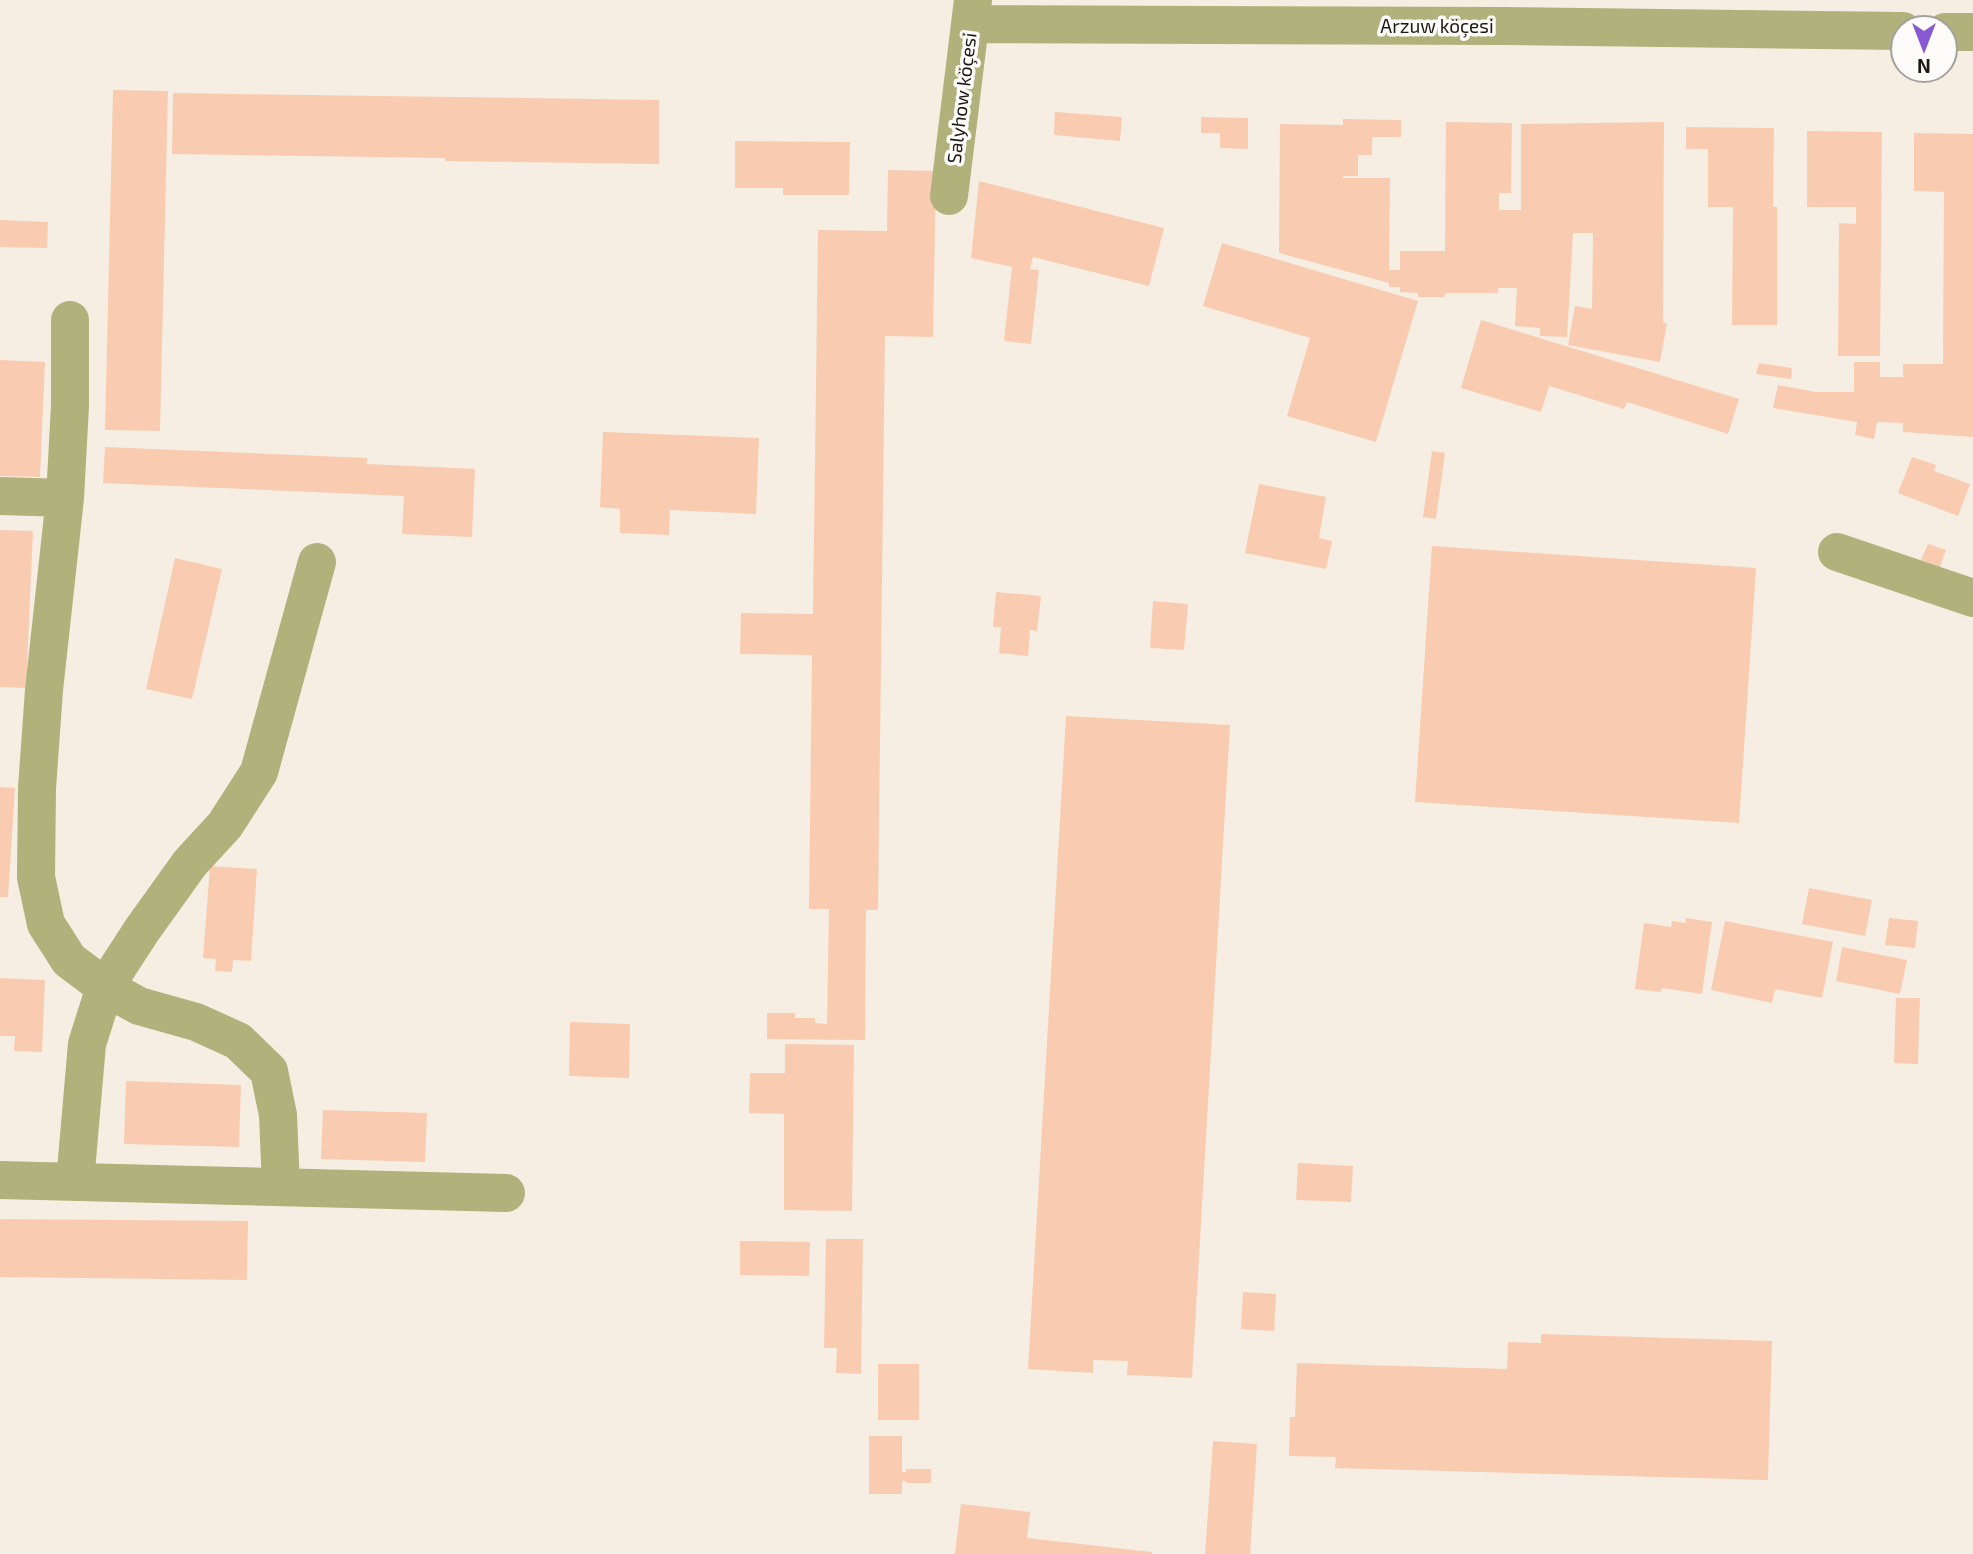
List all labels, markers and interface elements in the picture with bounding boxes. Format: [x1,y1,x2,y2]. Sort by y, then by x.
street label: Arzuw köçesi [1380,14,1494,38]
north arrow [1889,14,1959,84]
street label: Salyhow köçesi [942,31,981,165]
text: N [1917,55,1931,78]

